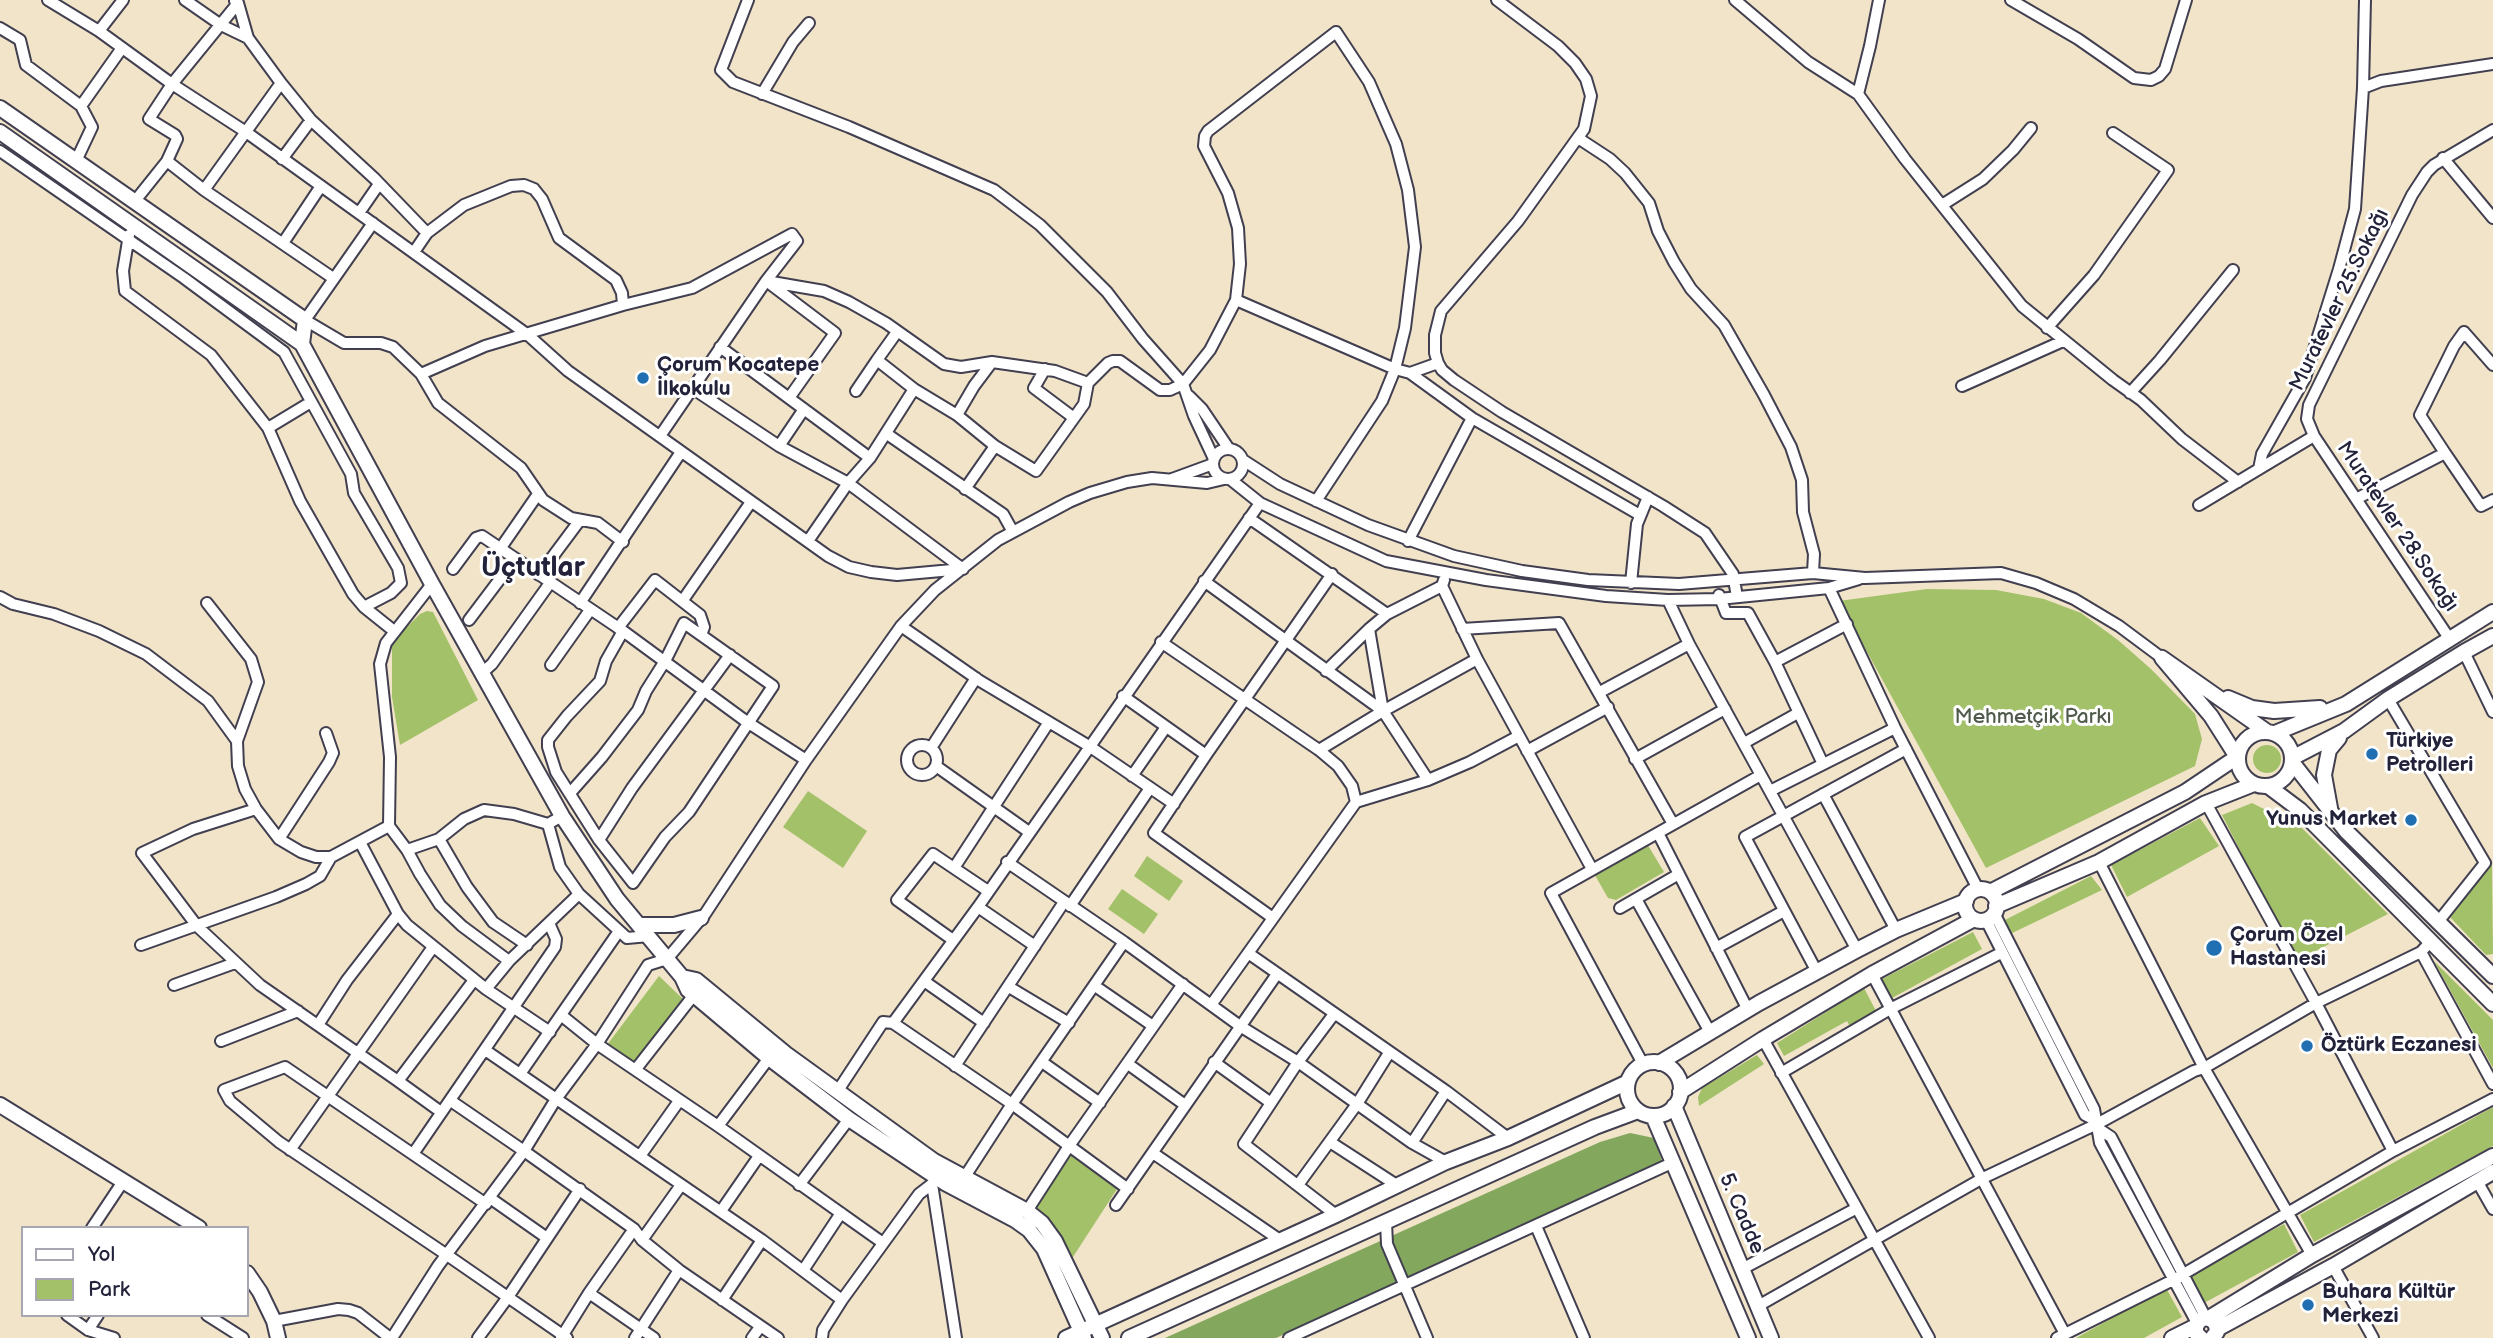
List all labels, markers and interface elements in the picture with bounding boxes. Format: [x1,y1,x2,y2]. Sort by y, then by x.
street label: Muratevler 25.Sokağı [2285,205,2395,395]
place label: Çorum Kocatepe İlkokulu [657,353,819,403]
marker: Çorum Kocatepe İlkokulu [635,370,651,386]
street label: Muratevler 28.Sokağı [2331,437,2463,617]
district label: Üçtutlar [481,552,585,586]
park label: Mehmetçik Parkı [1955,705,2111,731]
place label: Türkiye Petrolleri [2386,729,2473,779]
marker: Türkiye Petrolleri [2364,746,2380,762]
place label: Yunus Market [2266,807,2397,833]
marker: Yunus Market [2403,812,2419,828]
place label: Çorum Özel Hastanesi [2230,923,2343,973]
marker: Çorum Özel Hastanesi [2204,938,2224,958]
place label: Öztürk Eczanesi [2321,1033,2477,1059]
marker: Öztürk Eczanesi [2299,1038,2315,1054]
street label: 5. Cadde [1713,1170,1769,1258]
legend [21,1226,248,1317]
text: Yol [88,1242,115,1267]
text: Park [88,1277,130,1302]
place label: Buhara Kültür Merkezi [2322,1280,2455,1330]
marker: Buhara Kültür Merkezi [2300,1297,2316,1313]

